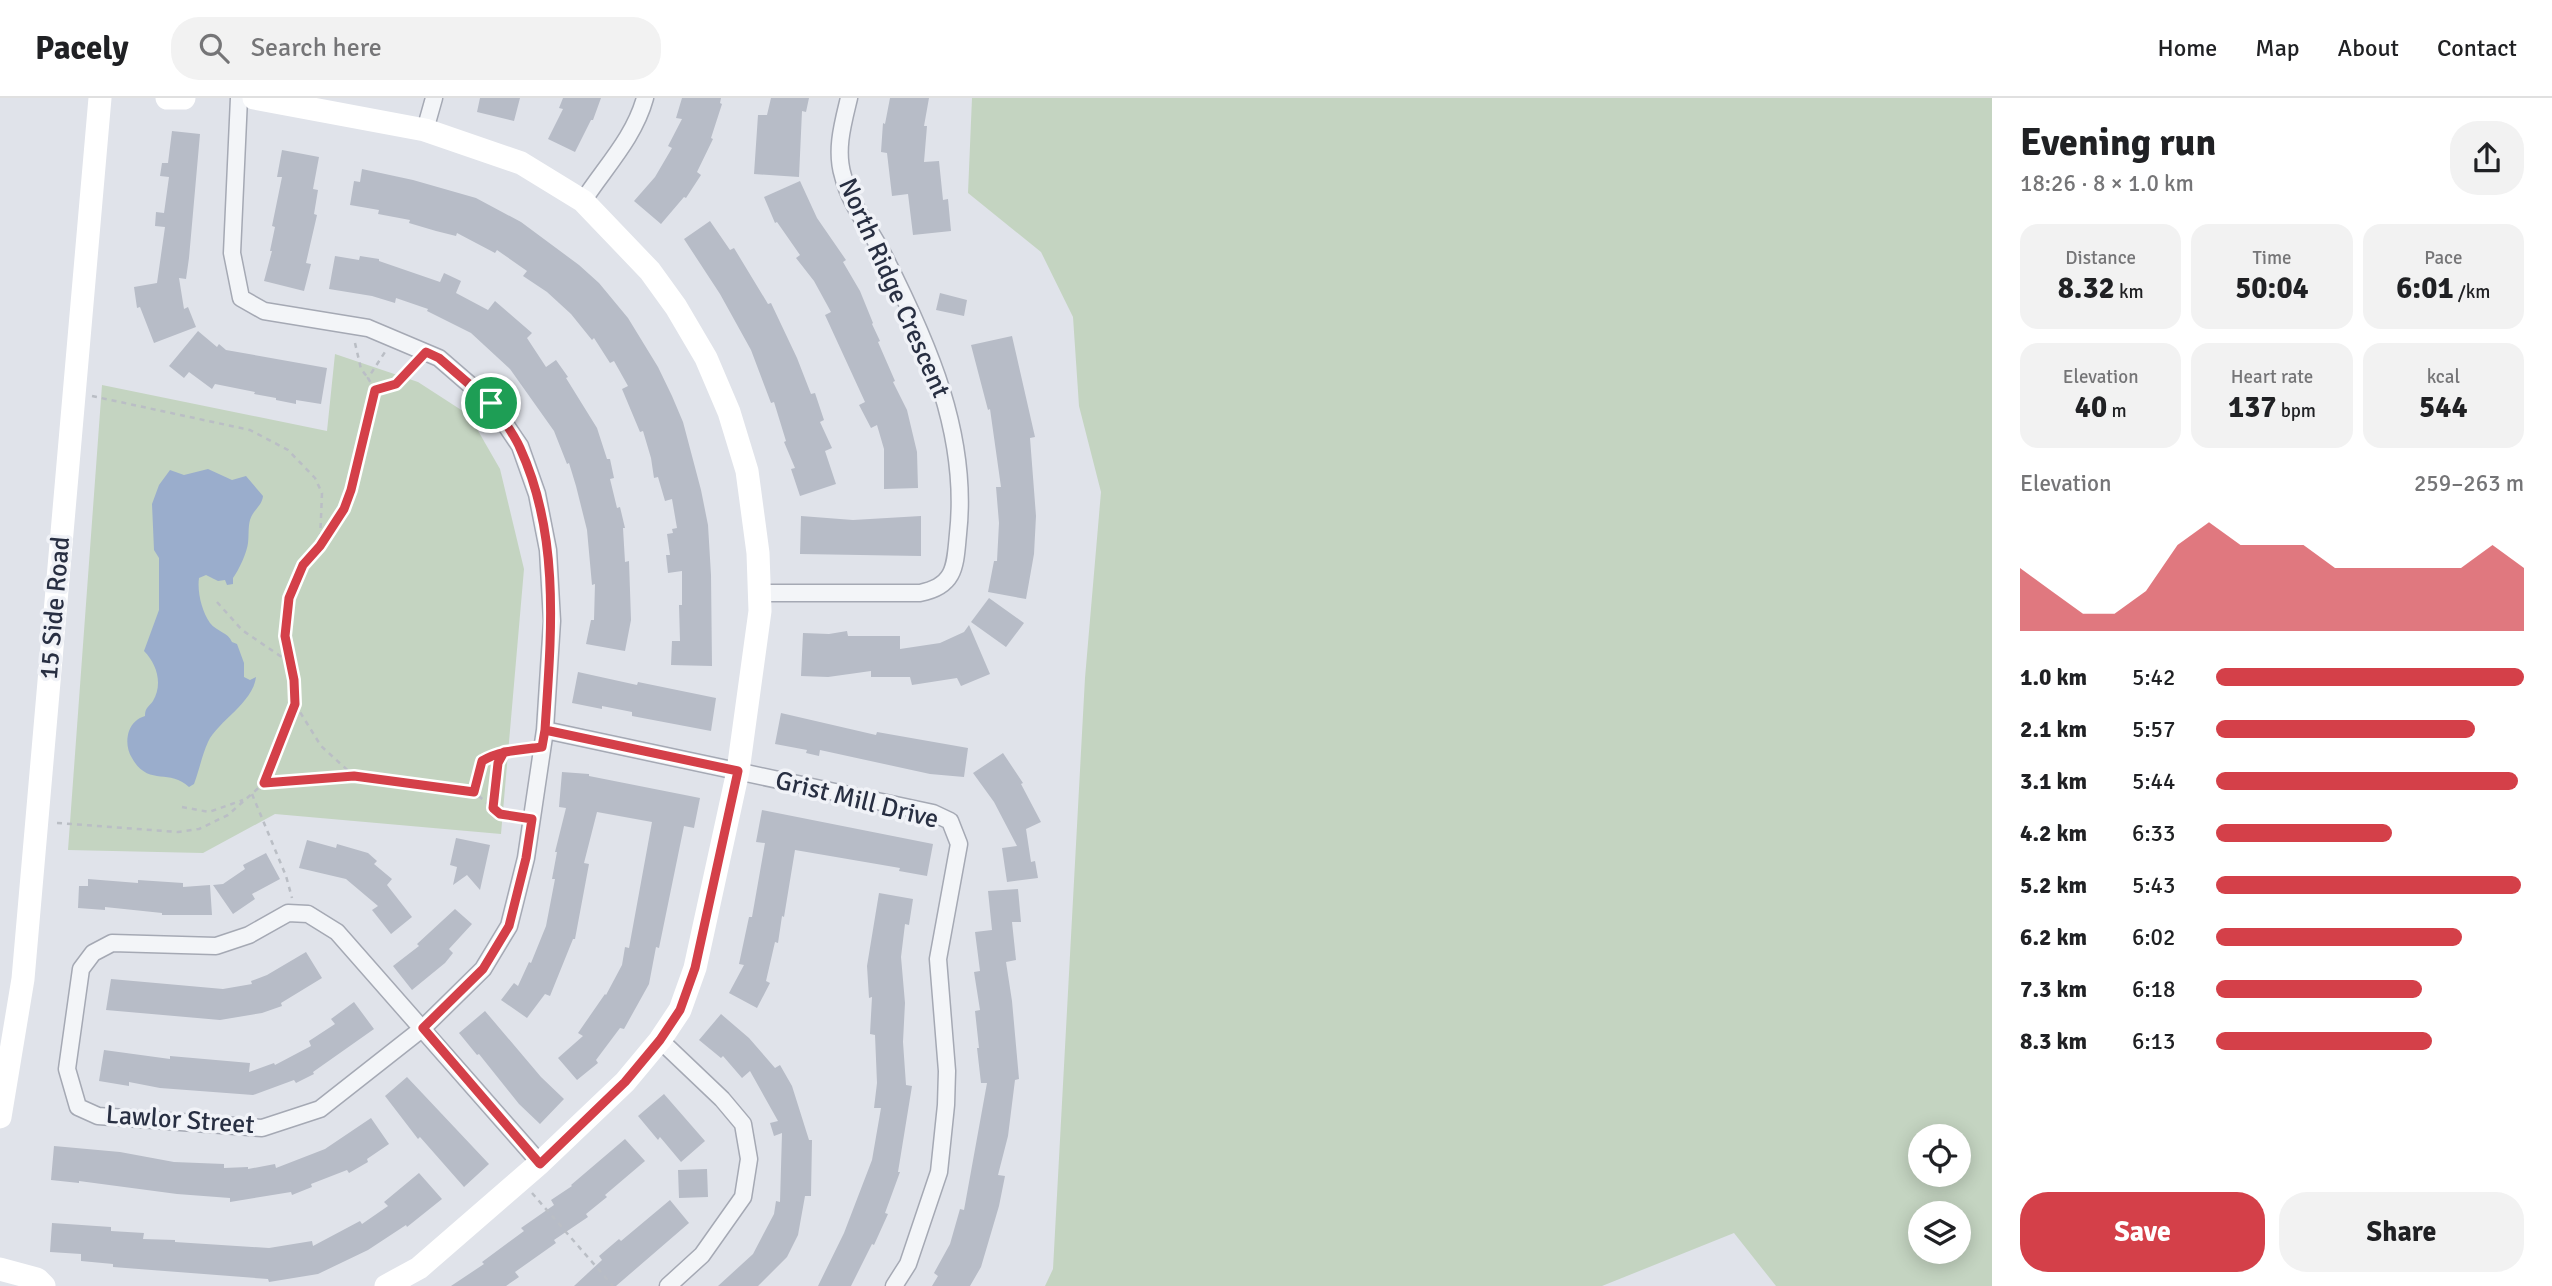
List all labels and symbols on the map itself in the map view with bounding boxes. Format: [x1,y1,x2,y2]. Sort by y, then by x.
street label: North Ridge Crescent [831,173,957,403]
pin [461,373,521,433]
street label: 15 Side Road [33,535,77,681]
street label: Grist Mill Drive [772,764,942,836]
street label: Lawlor Street [105,1099,255,1141]

